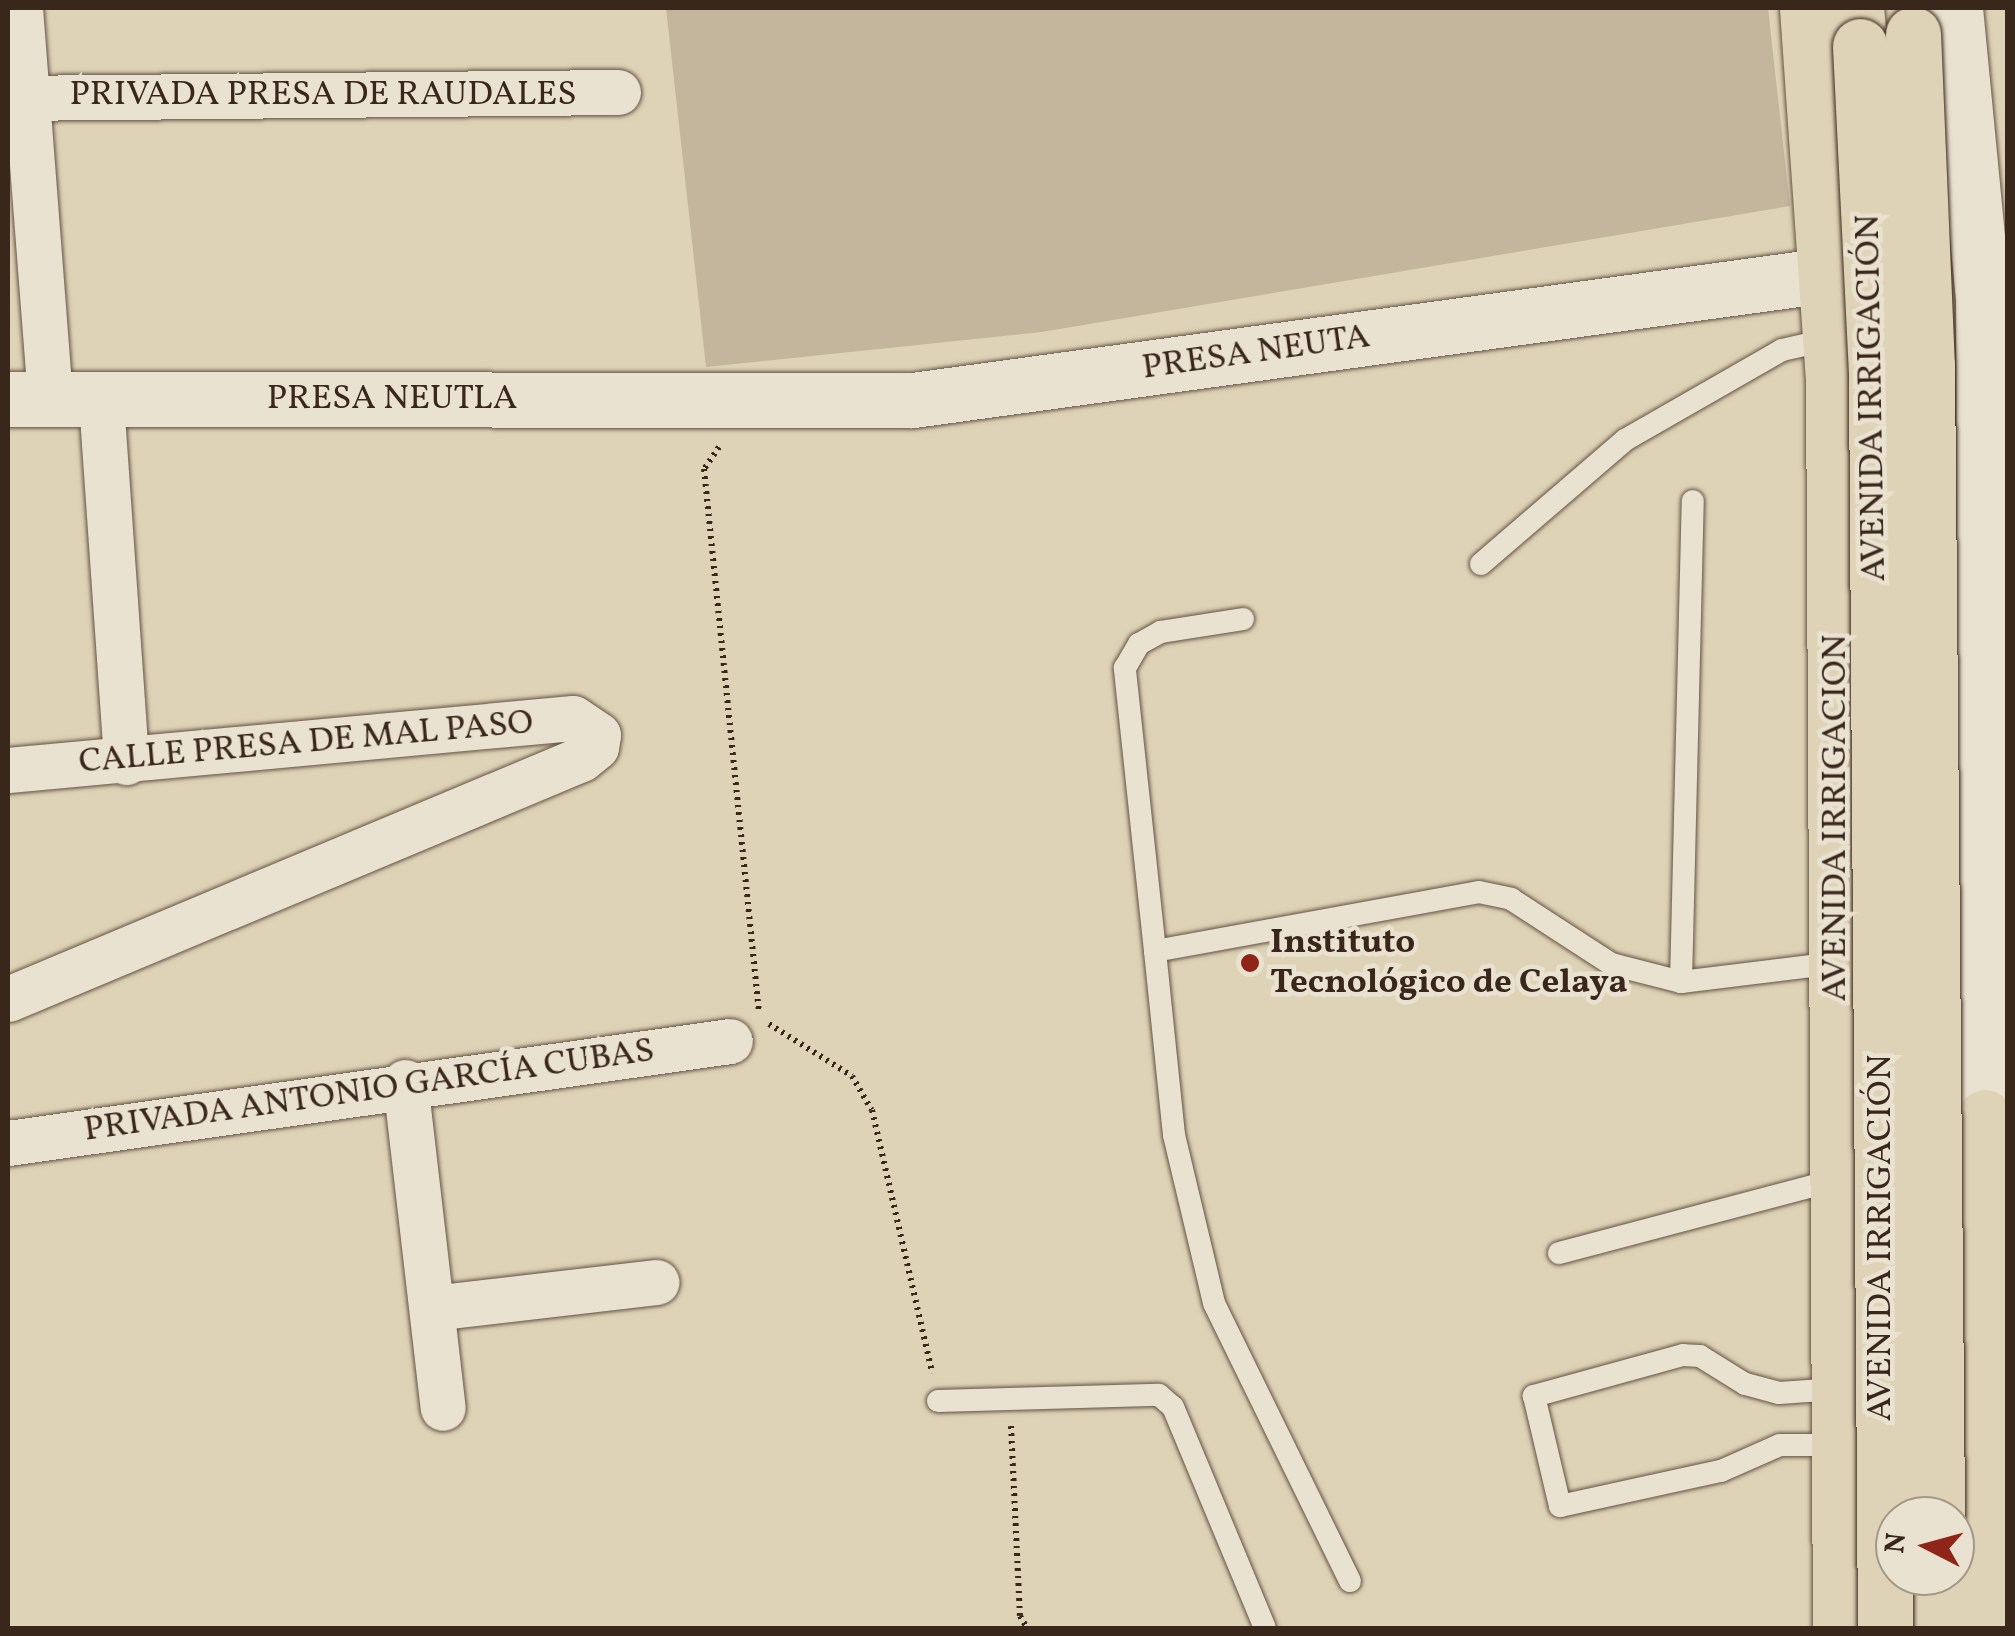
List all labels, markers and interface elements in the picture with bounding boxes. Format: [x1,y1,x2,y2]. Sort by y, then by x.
street label: PRIVADA PRESA DE RAUDALES [69,74,577,116]
street label: AVENIDA IRRIGACIÓN [1848,214,1896,582]
street label: PRESA NEUTA [1139,316,1373,390]
street label: PRESA NEUTLA [267,378,517,420]
street label: AVENIDA IRRIGACION [1815,634,1857,1002]
street label: CALLE PRESA DE MAL PASO [77,702,535,784]
place label: Instituto Tecnológico de Celaya [1270,922,1628,1004]
marker: Instituto Tecnológico de Celaya [1239,952,1261,974]
street label: PRIVADA ANTONIO GARCÍA CUBAS [81,1030,657,1152]
street label: AVENIDA IRRIGACIÓN [1860,1054,1902,1422]
north arrow [1875,1496,1975,1596]
text: N [1876,1531,1917,1555]

